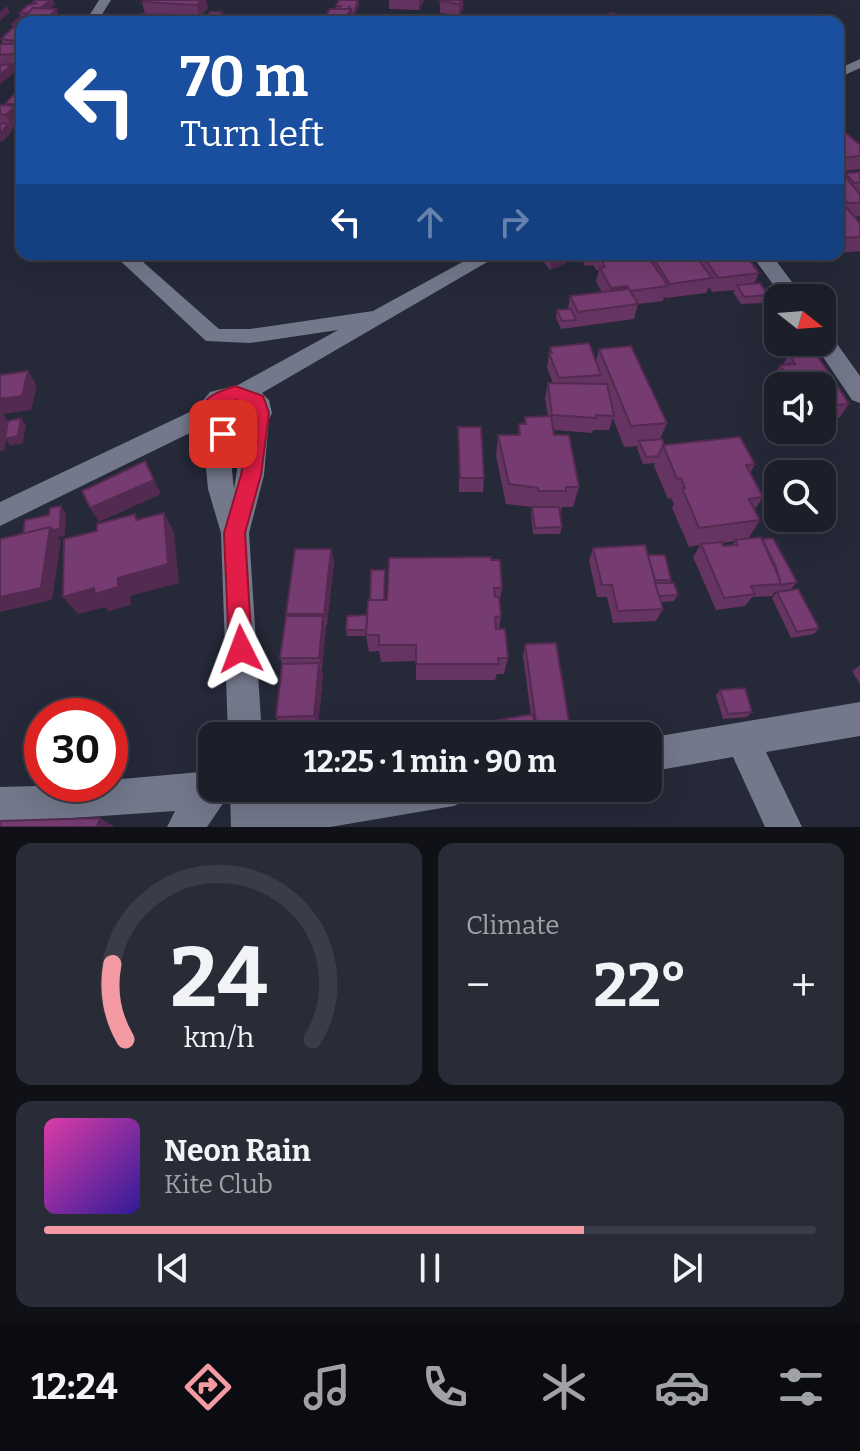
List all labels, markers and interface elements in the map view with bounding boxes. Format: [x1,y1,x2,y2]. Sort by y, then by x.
text: 70 m [180,44,308,111]
icon: left [48,48,152,152]
text: Turn left [180,112,324,156]
icon: left [324,200,368,244]
icon: ahead [408,200,452,244]
icon: right [492,200,536,244]
north arrow [764,284,836,356]
map controls [764,284,836,532]
button: sound [764,372,836,444]
pin [189,400,257,468]
icon: arrive [201,412,245,456]
button: search [764,460,836,532]
position arrow [199,607,283,691]
speed limit sign: 30 [24,698,128,802]
text: 12:25 · 1 min · 90 m [304,744,556,780]
text: Climate [466,910,560,941]
text: 24 [170,928,268,1028]
text: 22° [594,950,688,1022]
text: − [466,959,490,1012]
text: + [791,959,816,1012]
text: km/h [184,1020,255,1055]
text: Neon Rain [164,1133,311,1169]
text: Kite Club [164,1169,273,1200]
icon: previous [151,1246,195,1290]
icon: pause [408,1246,452,1290]
icon: next [665,1246,709,1290]
icon: directions [180,1359,236,1415]
icon: music [299,1359,355,1415]
icon: phone [417,1359,473,1415]
icon: climate [536,1359,592,1415]
icon: car [654,1359,710,1415]
icon: filters [773,1359,829,1415]
text: 12:24 [31,1365,118,1409]

